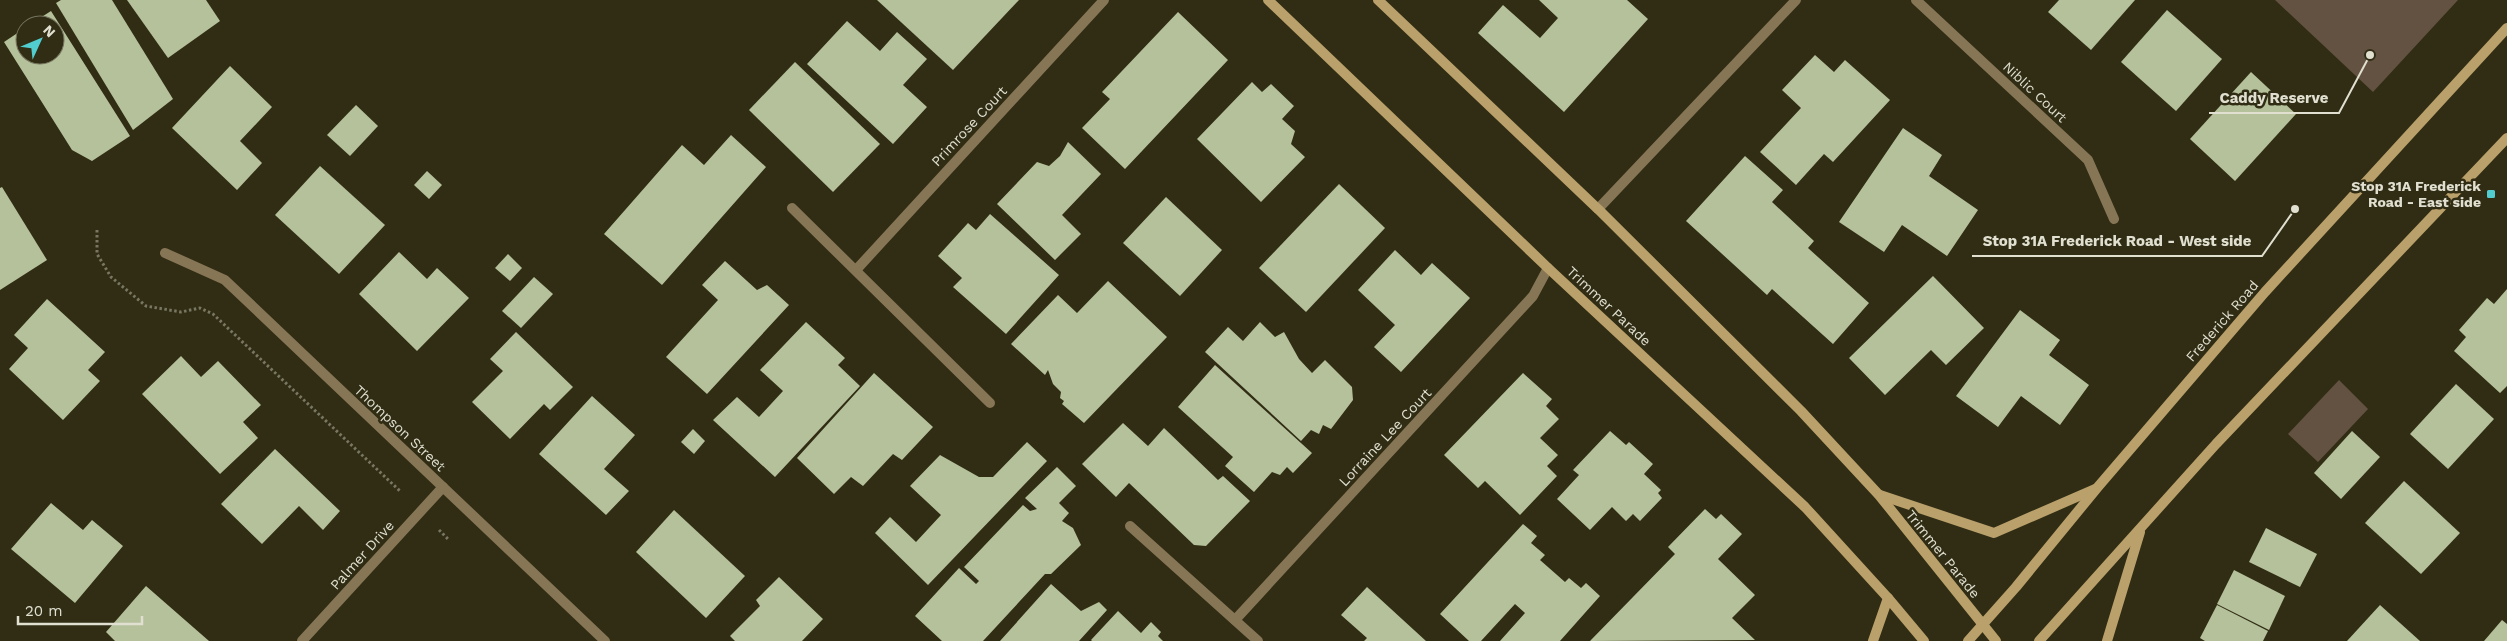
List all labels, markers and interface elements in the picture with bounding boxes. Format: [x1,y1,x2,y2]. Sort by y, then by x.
north arrow [15,15,65,65]
text: N [40,22,59,40]
street label: Niblic Court [2000,58,2070,126]
street label: Primrose Court [928,83,1010,169]
callout: Caddy Reserve [2209,83,2339,113]
text: Caddy Reserve [2219,89,2329,107]
place label: Stop 31A Frederick Road - East side [2351,178,2481,210]
marker: Stop 31A Frederick Road - East side [2485,188,2497,200]
callout: Stop 31A Frederick Road - West side [1972,226,2262,256]
text: Stop 31A Frederick Road - West side [1983,232,2252,250]
street label: Trimmer Parade [1564,263,1654,349]
street label: Frederick Road [2182,277,2262,365]
street label: Thompson Street [351,382,449,474]
street label: Lorraine Lee Court [1336,385,1435,489]
street label: Trimmer Parade [1903,507,1983,601]
street label: Palmer Drive [327,517,397,593]
scale bar [18,594,141,626]
text: 20 m [25,602,63,620]

